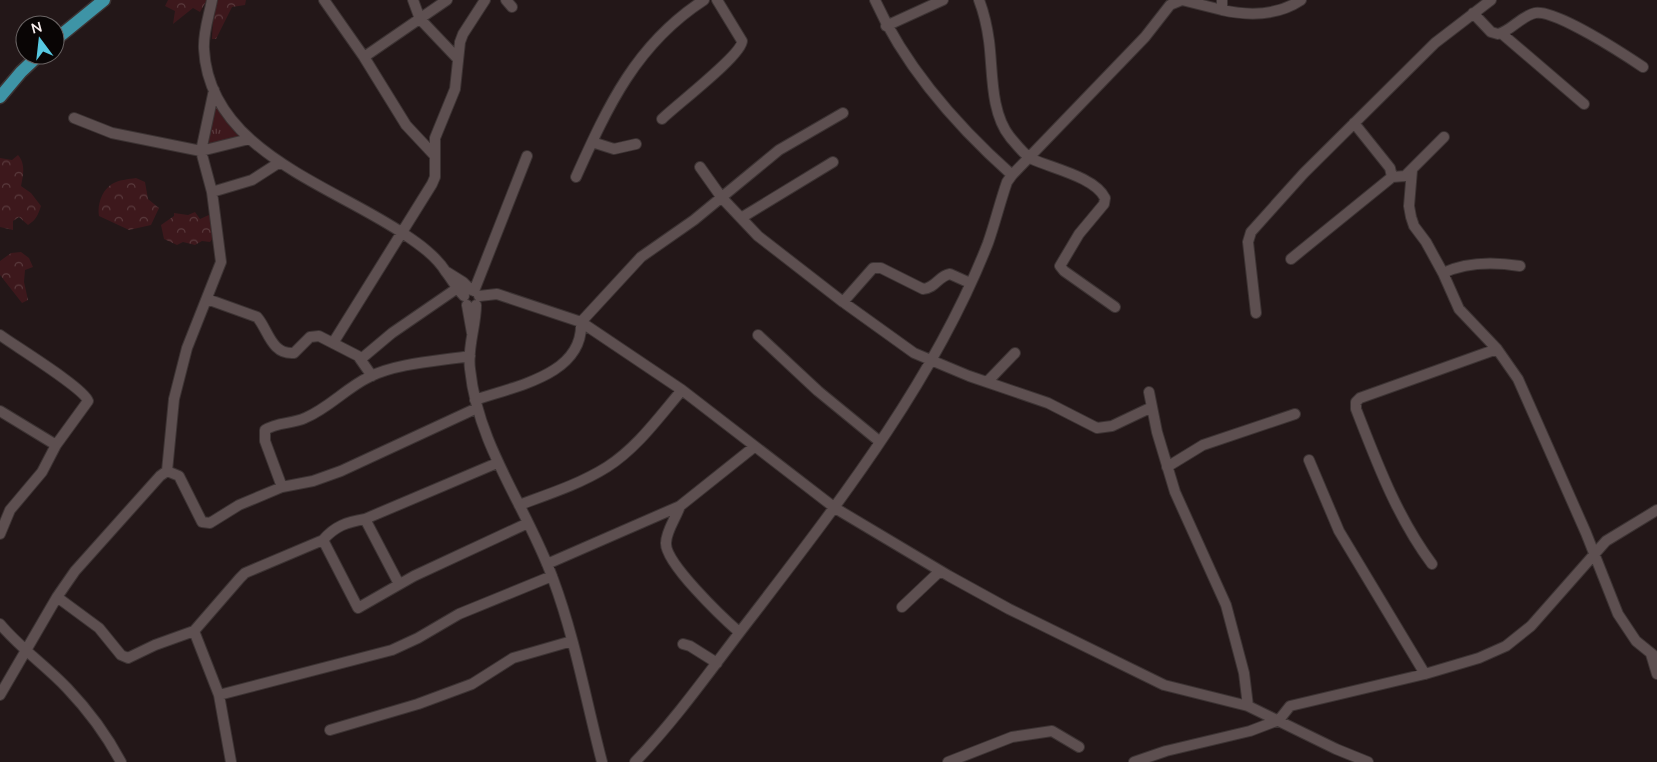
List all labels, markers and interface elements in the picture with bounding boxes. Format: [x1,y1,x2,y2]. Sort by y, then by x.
north arrow [15,15,65,65]
text: N [29,17,44,38]

